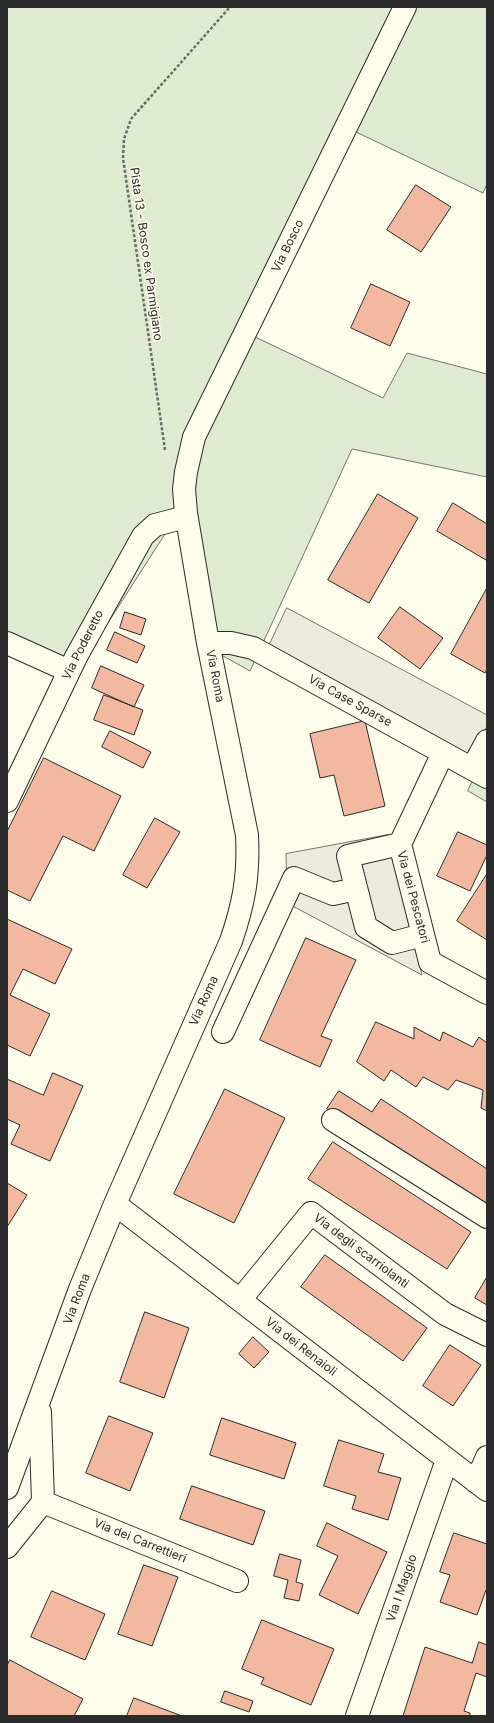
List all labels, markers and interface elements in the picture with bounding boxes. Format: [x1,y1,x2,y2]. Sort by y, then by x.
street label: Pista 13 - Bosco ex Parmigiano [127,166,165,342]
street label: Via Bosco [269,217,307,275]
street label: Via Poderetto [59,608,107,682]
street label: Via Roma [203,648,227,704]
street label: Via Case Sparse [306,672,394,730]
street label: Via dei Pescatori [394,849,432,945]
street label: Via Roma [187,974,221,1028]
street label: Via degli scarriolanti [311,1211,411,1291]
street label: Via Roma [61,1272,93,1326]
street label: Via dei Renaioli [263,1315,339,1379]
street label: Via dei Carrettieri [92,1516,188,1566]
street label: Via I Maggio [384,1552,420,1624]

